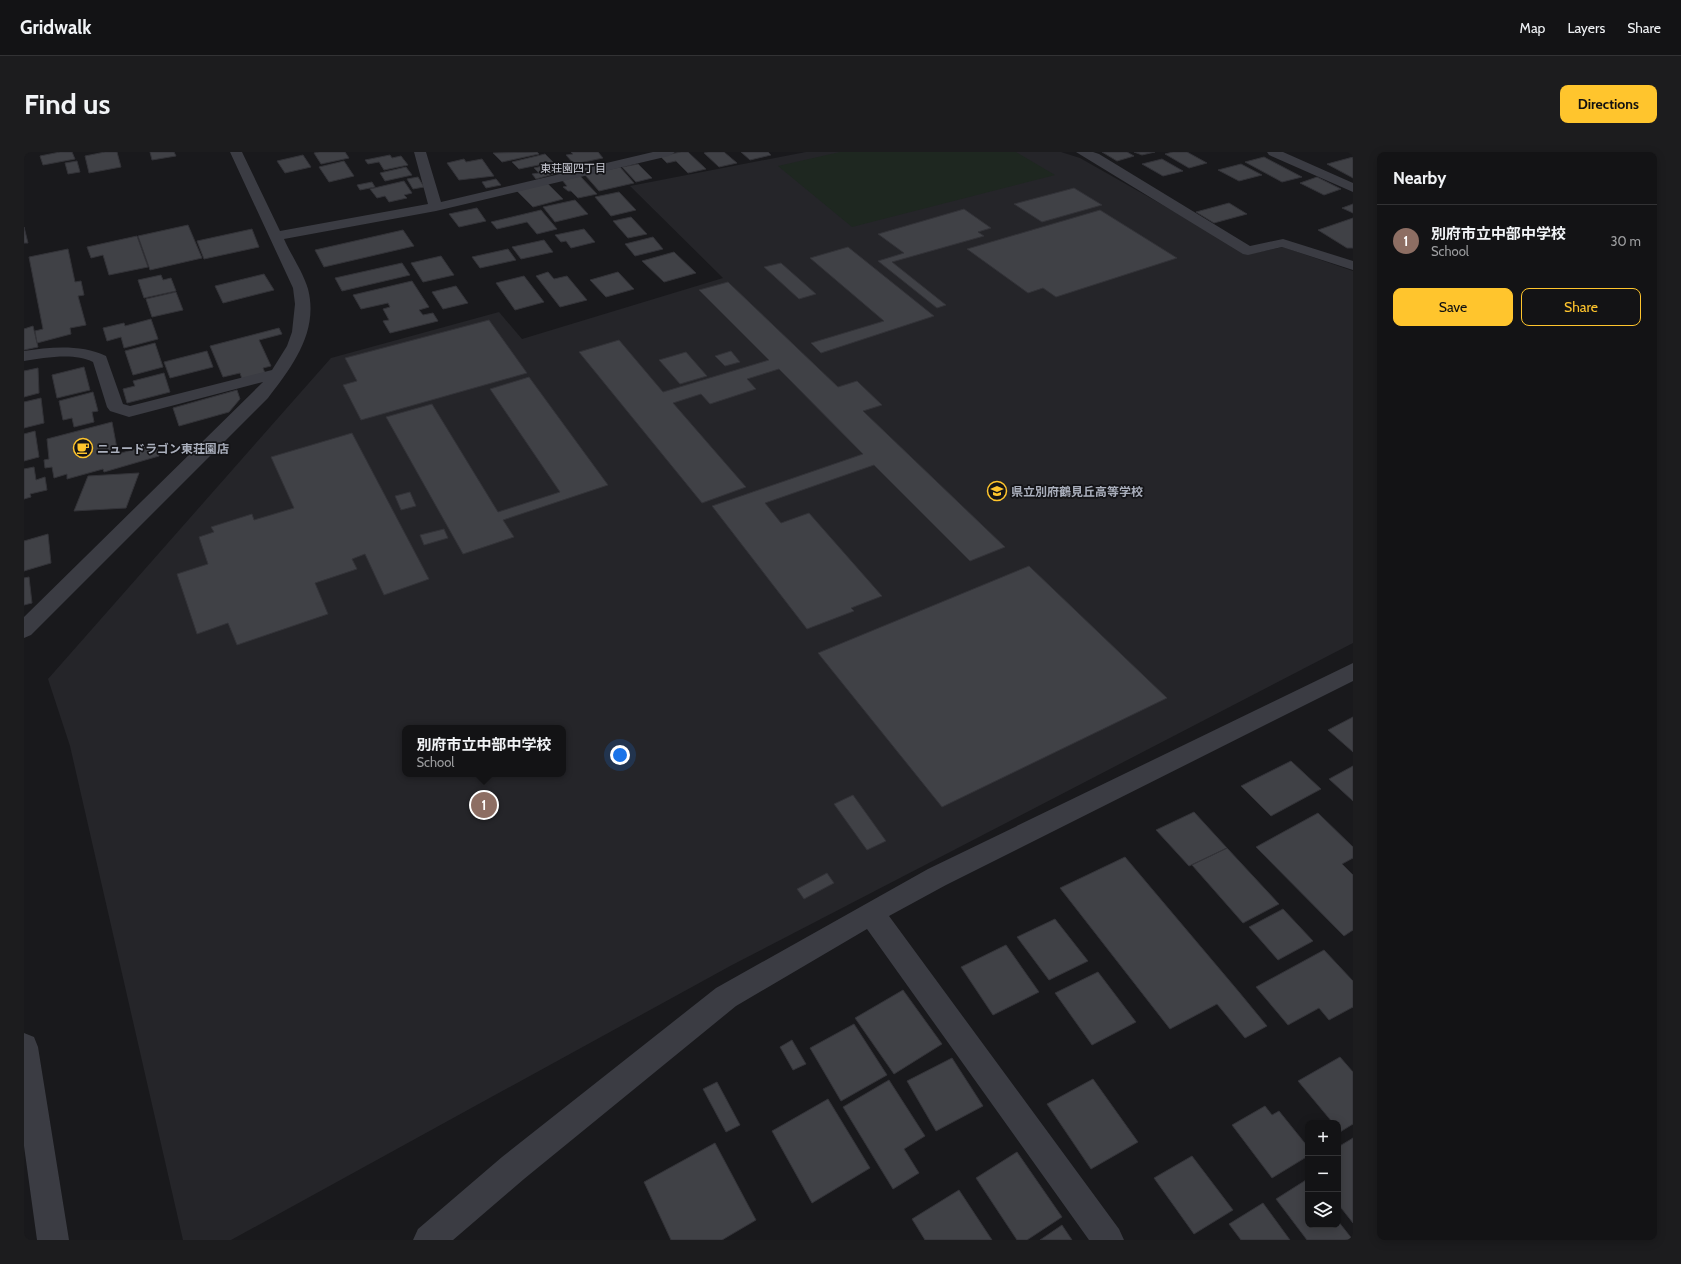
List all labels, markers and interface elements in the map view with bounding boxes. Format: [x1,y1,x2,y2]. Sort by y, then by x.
text: Gridwalk [20,16,92,39]
text: Map [1520,19,1545,37]
text: Layers [1567,19,1605,37]
text: Share [1627,19,1661,37]
button: Directions [1560,85,1657,123]
text: Find us [24,87,110,121]
district label: 東荘園四丁目 [540,161,606,175]
text: Nearby [1393,168,1446,188]
text: 別府市立中部中学校 [1431,225,1566,243]
text: 1 [1404,233,1408,249]
text: 30 m [1611,233,1641,249]
text: School [1431,243,1469,259]
button: Save [1393,288,1513,326]
button: Share [1521,288,1641,326]
cafe icon: ニュードラゴン東荘園店 [72,437,94,459]
place label: ニュードラゴン東荘園店 [97,441,229,456]
school or university icon: 県立別府鶴見丘高等学校 [986,480,1008,502]
place label: 県立別府鶴見丘高等学校 [1011,484,1143,499]
popup [402,725,566,777]
text: 別府市立中部中学校 [416,736,552,754]
your location [610,745,630,765]
text: School [416,754,454,770]
pin: 1 [471,790,497,820]
map controls [1305,1120,1341,1228]
button: + [1305,1120,1341,1156]
button: − [1305,1156,1341,1192]
button: layers [1305,1192,1341,1228]

